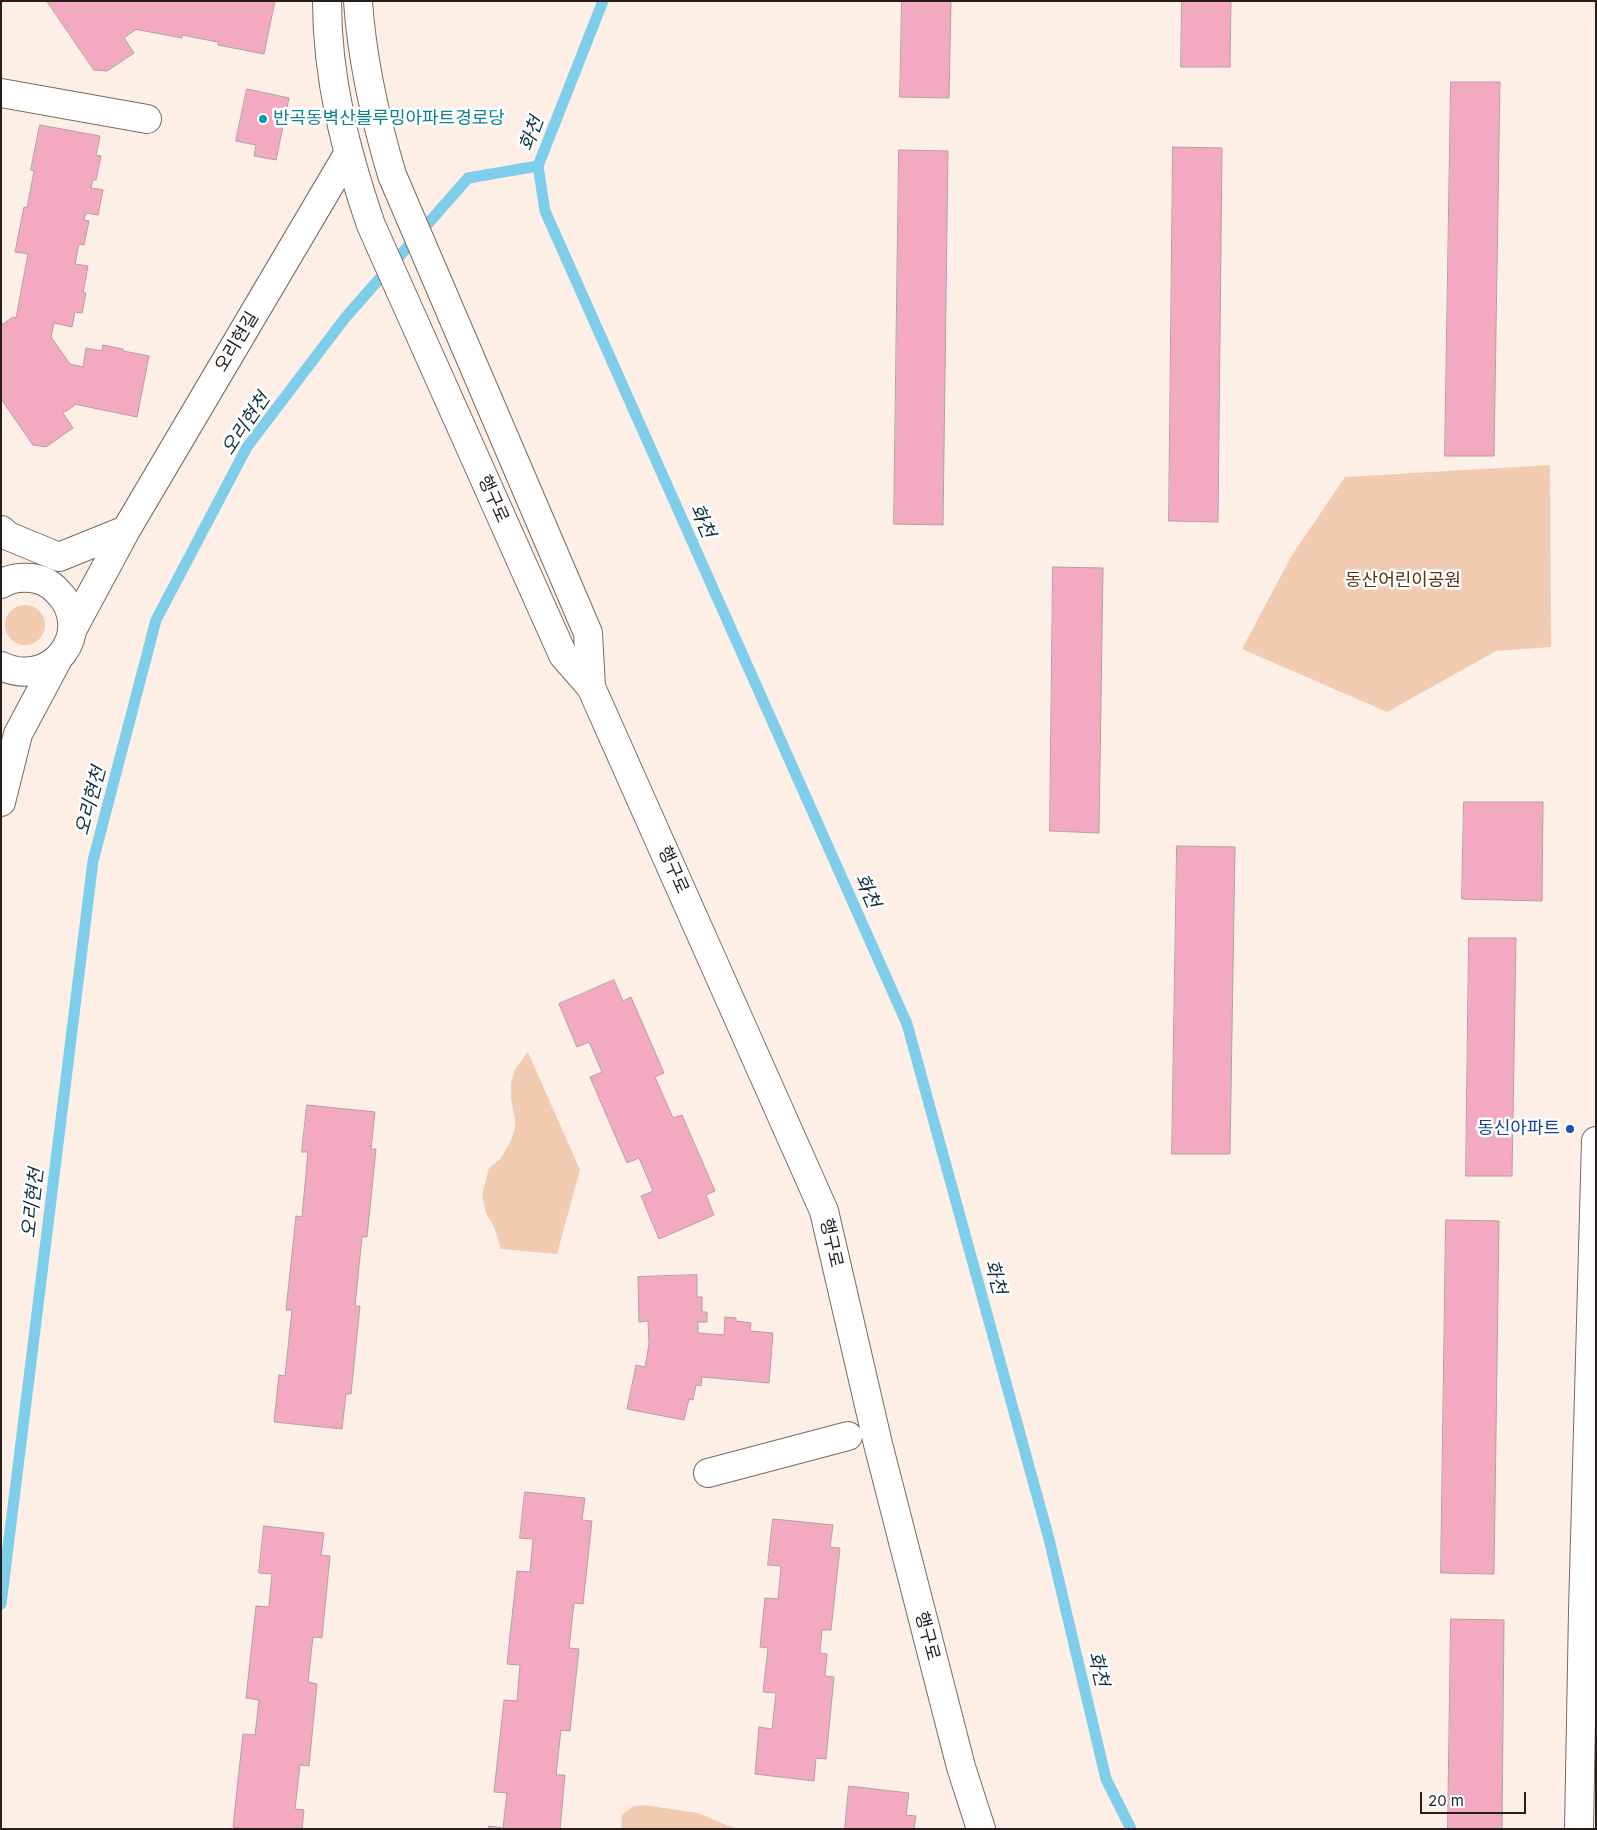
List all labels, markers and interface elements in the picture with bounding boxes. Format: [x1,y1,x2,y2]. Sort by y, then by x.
place label: 반곡동벽산블루밍아파트경로당 [273,108,505,130]
marker: 반곡동벽산블루밍아파트경로당 [257,113,269,125]
water label: 화천 [515,114,549,154]
street label: 오리현길 [211,308,263,376]
water label: 오리현천 [217,389,275,459]
street label: 행구로 [473,472,513,526]
water label: 화천 [684,500,720,542]
park label: 동산어린이공원 [1345,570,1461,592]
water label: 오리현천 [71,764,111,838]
street label: 행구로 [653,843,693,897]
water label: 화천 [849,870,885,912]
place label: 동신아파트 [1477,1118,1560,1140]
marker: 동신아파트 [1564,1123,1576,1135]
water label: 오리현천 [17,1167,49,1239]
street label: 행구로 [815,1216,847,1270]
water label: 화천 [979,1257,1011,1297]
street label: 행구로 [910,1609,944,1663]
water label: 화천 [1083,1649,1113,1689]
scale bar [1422,1782,1528,1814]
text: 20 m [1428,1791,1464,1810]

